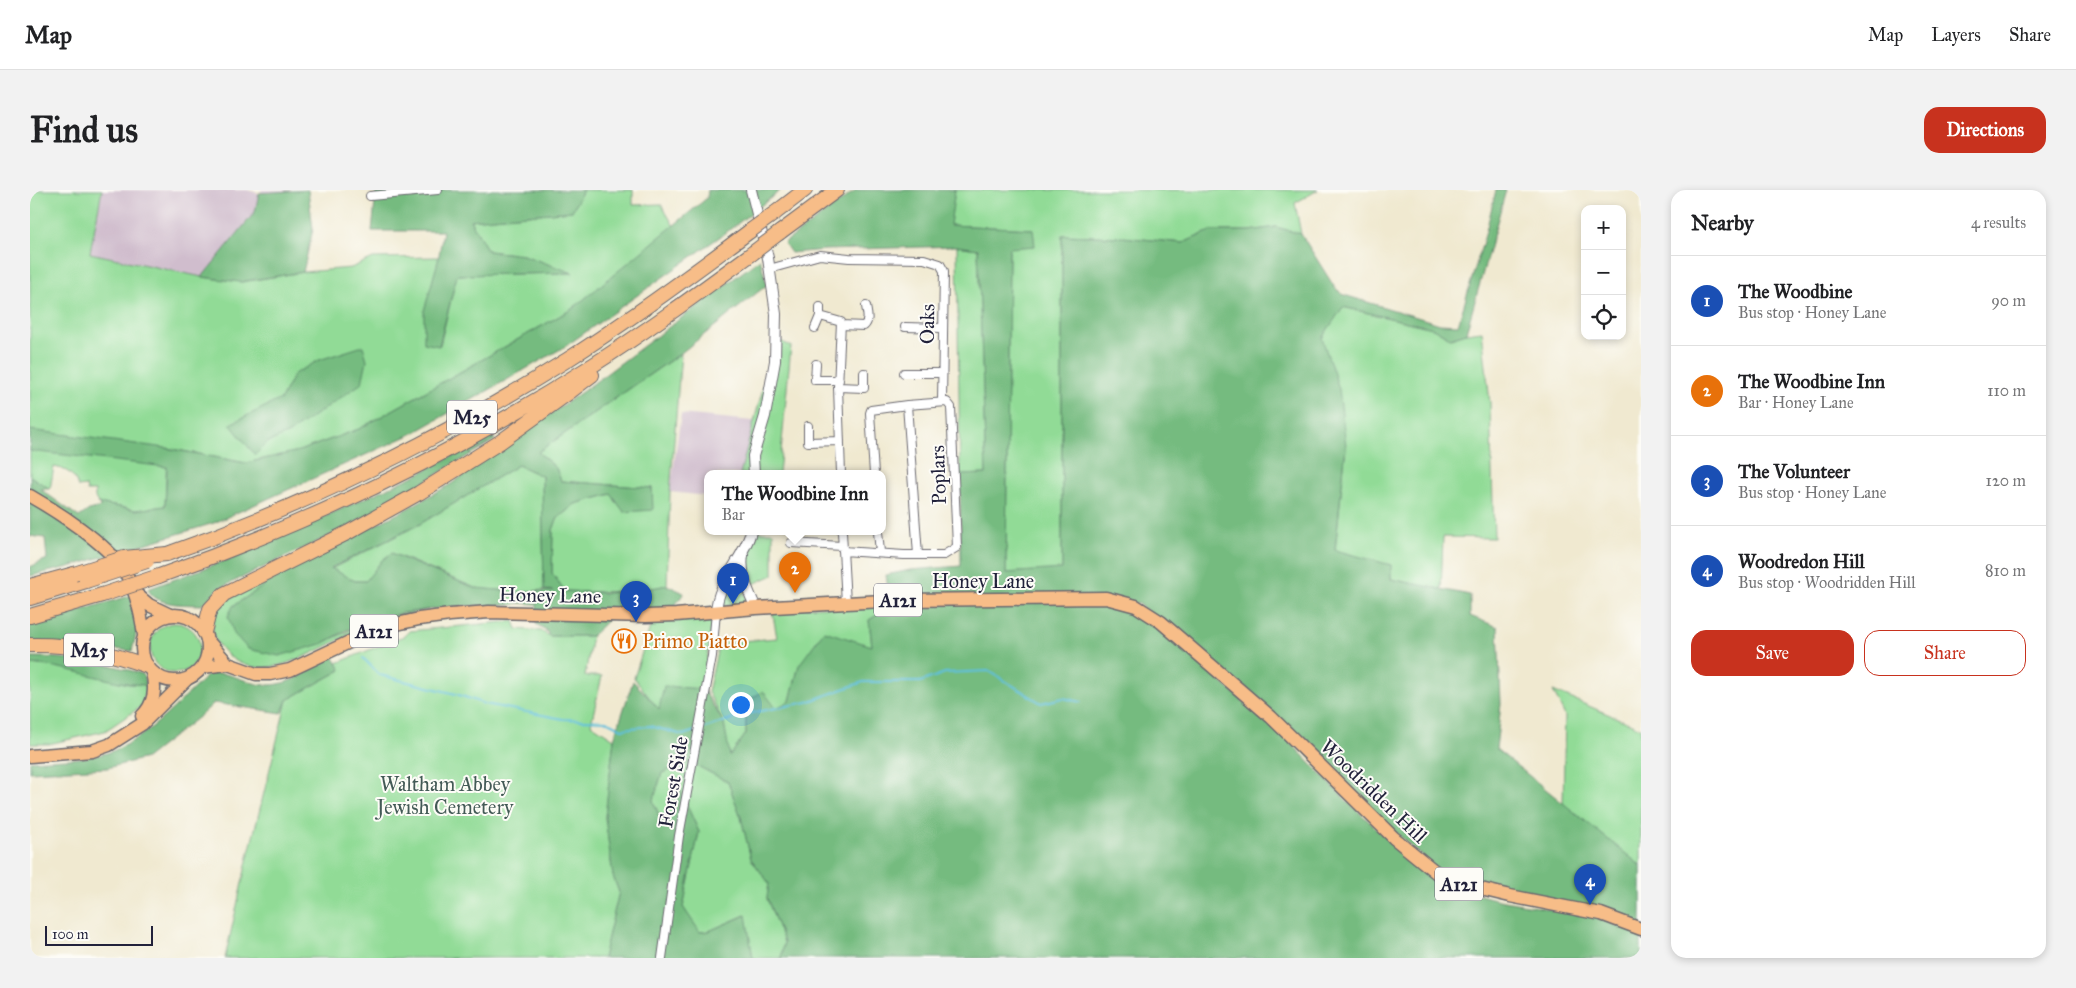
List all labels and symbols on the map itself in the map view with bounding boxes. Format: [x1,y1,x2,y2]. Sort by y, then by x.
street label: Oaks [915,304,939,344]
road number: M25 [447,400,497,433]
street label: Poplars [925,445,951,505]
pin: 2 [779,552,811,593]
pin: 1 [717,563,749,604]
street label: Honey Lane [932,569,1034,593]
pin: 3 [620,581,652,622]
street label: Honey Lane [499,582,601,608]
road number: A121 [874,584,922,616]
road number: A121 [350,614,398,648]
restaurant icon: Primo Piatto [611,628,637,654]
place label: Primo Piatto [642,629,747,653]
road number: M25 [64,634,114,666]
your location [728,692,754,718]
street label: Forest Side [653,734,693,830]
street label: Woodridden Hill [1316,734,1433,848]
park label: Waltham Abbey Jewish Cemetery [375,772,514,820]
pin: 4 [1574,864,1606,905]
road number: A121 [1435,868,1483,901]
scale bar [45,923,152,946]

